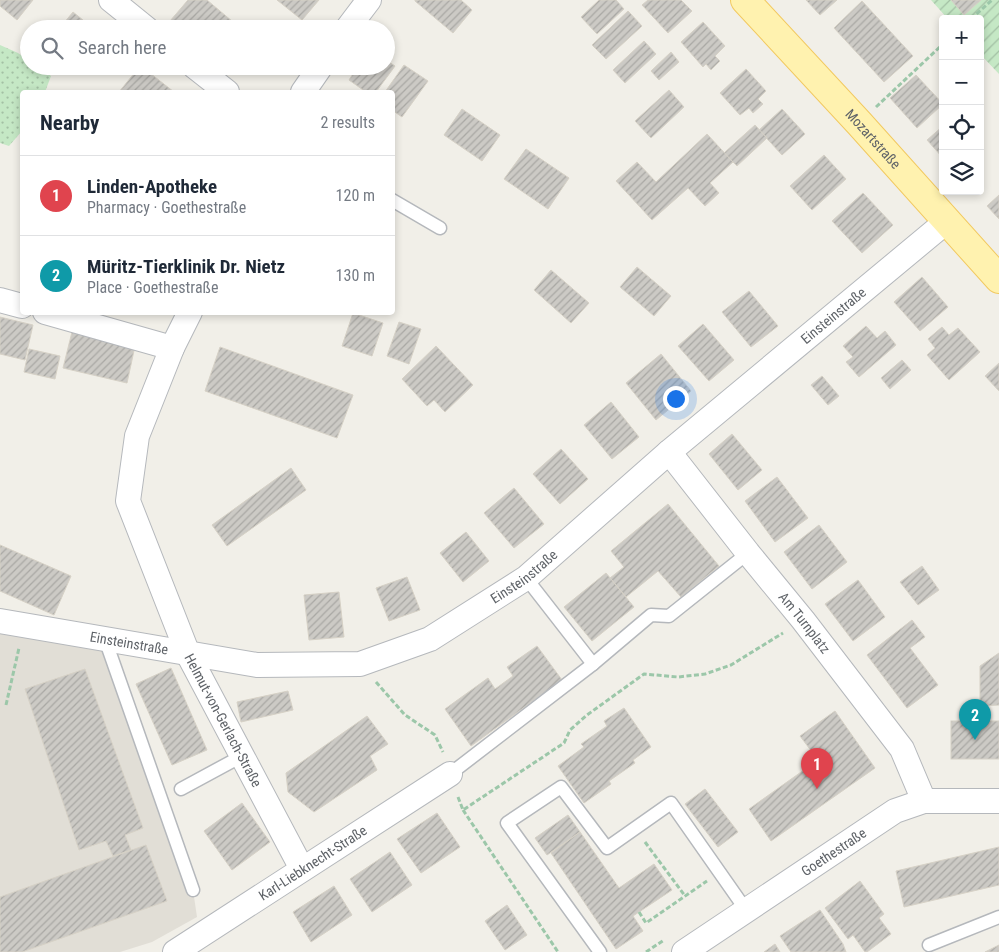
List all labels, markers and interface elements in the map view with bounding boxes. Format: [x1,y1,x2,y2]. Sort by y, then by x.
map controls [939,15,984,195]
button: + [939,15,984,60]
search box [20,20,395,75]
icon: search [38,34,66,62]
text: Search here [78,36,166,59]
button: − [939,60,984,105]
button: locate [939,105,984,150]
street label: Mozartstraße [842,106,904,172]
text: Nearby [40,111,99,135]
text: 2 results [320,113,375,132]
button: layers [939,150,984,195]
text: Linden-Apotheke [87,175,217,198]
text: 1 [52,186,60,205]
text: 120 m [336,186,375,205]
text: Pharmacy · Goethestraße [87,198,246,217]
text: Müritz-Tierklinik Dr. Nietz [87,255,285,278]
text: 2 [52,266,60,285]
text: 130 m [336,266,375,285]
text: Place · Goethestraße [87,278,218,297]
street label: Einsteinstraße [798,284,869,347]
your location [663,386,689,412]
street label: Einsteinstraße [488,546,561,606]
street label: Am Turnplatz [776,589,834,656]
street label: Einsteinstraße [89,629,170,658]
street label: Helmut-von-Gerlach-Straße [181,651,265,790]
pin: 2 [959,699,991,740]
pin: 1 [801,748,833,789]
street label: Karl-Liebknecht-Straße [256,822,370,904]
street label: Goethestraße [798,824,869,879]

